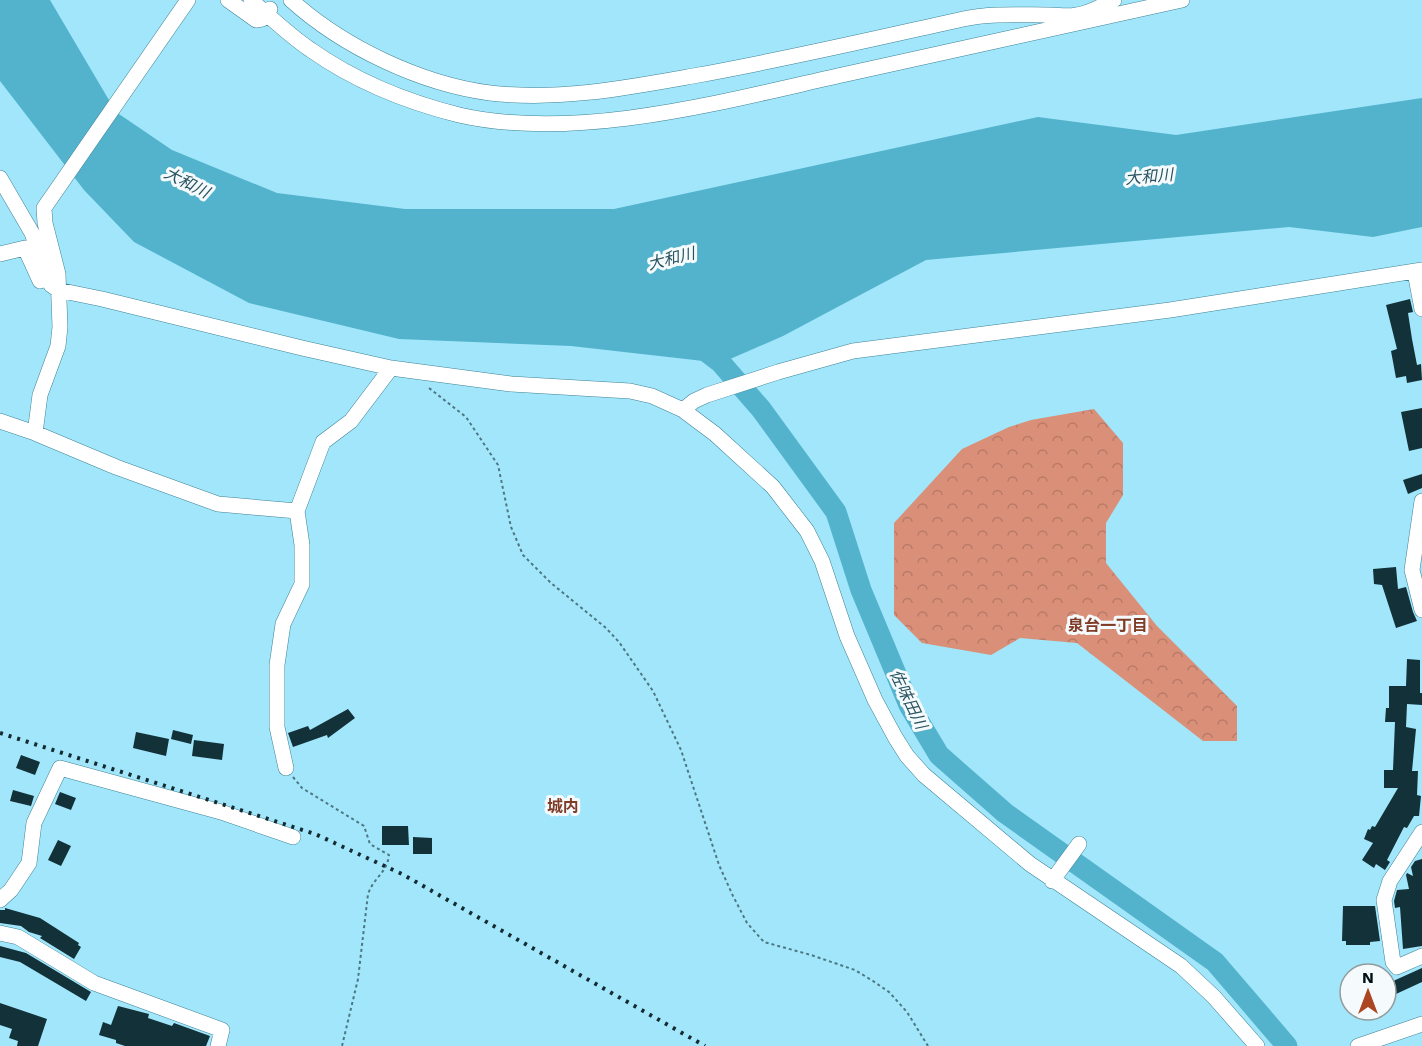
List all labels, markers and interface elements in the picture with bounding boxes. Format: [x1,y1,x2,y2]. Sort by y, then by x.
water label: 大和川 [161,163,214,203]
water label: 大和川 [1124,165,1176,188]
water label: 大和川 [646,243,699,274]
district label: 泉台一丁目 [1068,616,1148,635]
water label: 佐味田川 [886,666,932,734]
district label: 城内 [547,797,579,816]
north arrow [1338,962,1398,1022]
text: N [1362,968,1374,987]

